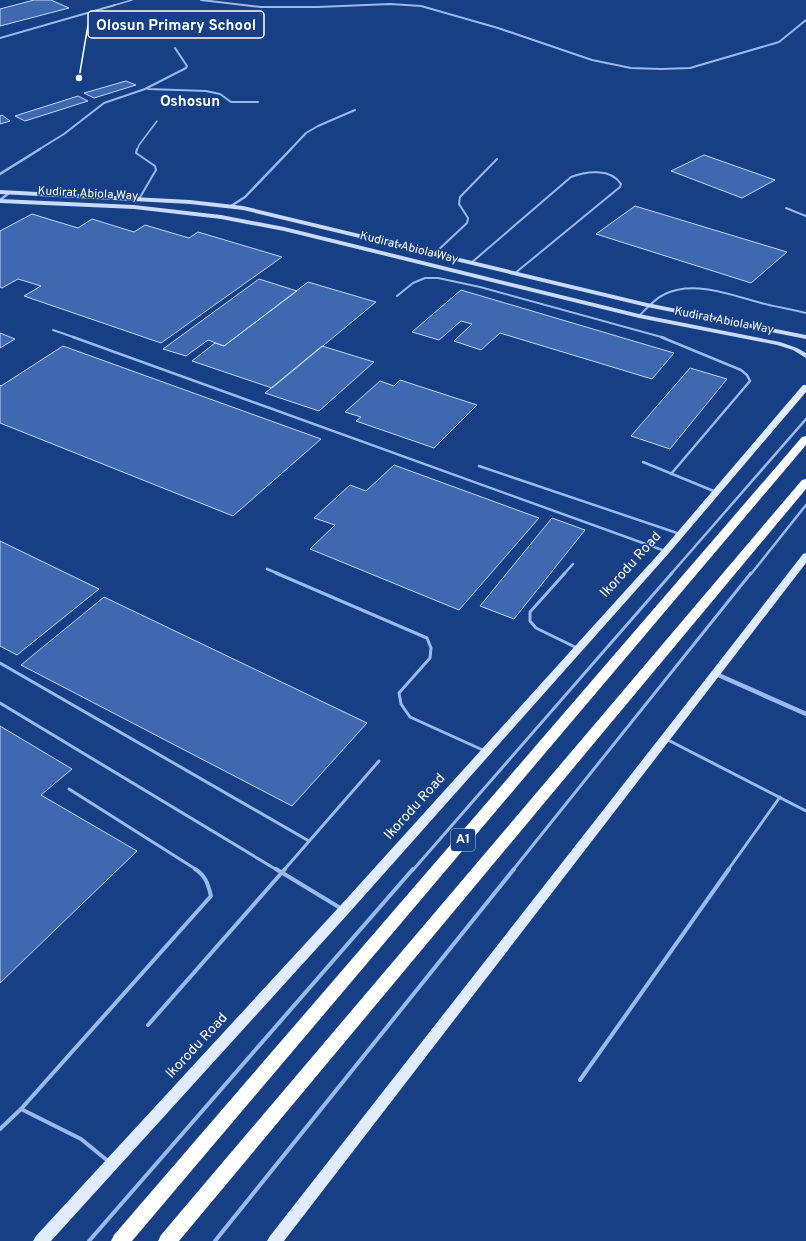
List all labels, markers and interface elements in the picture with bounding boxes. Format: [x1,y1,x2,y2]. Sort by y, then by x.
callout: Olosun Primary School [88,11,264,38]
text: Olosun Primary School [96,17,256,36]
district label: Oshosun [160,93,220,112]
street label: Kudirat Abiola Way [37,183,139,205]
street label: Kudirat Abiola Way [358,228,460,268]
street label: Kudirat Abiola Way [673,304,775,338]
street label: Ikorodu Road [597,528,665,602]
street label: Ikorodu Road [381,770,449,844]
road number: A1 [451,829,475,851]
street label: Ikorodu Road [162,1010,232,1082]

